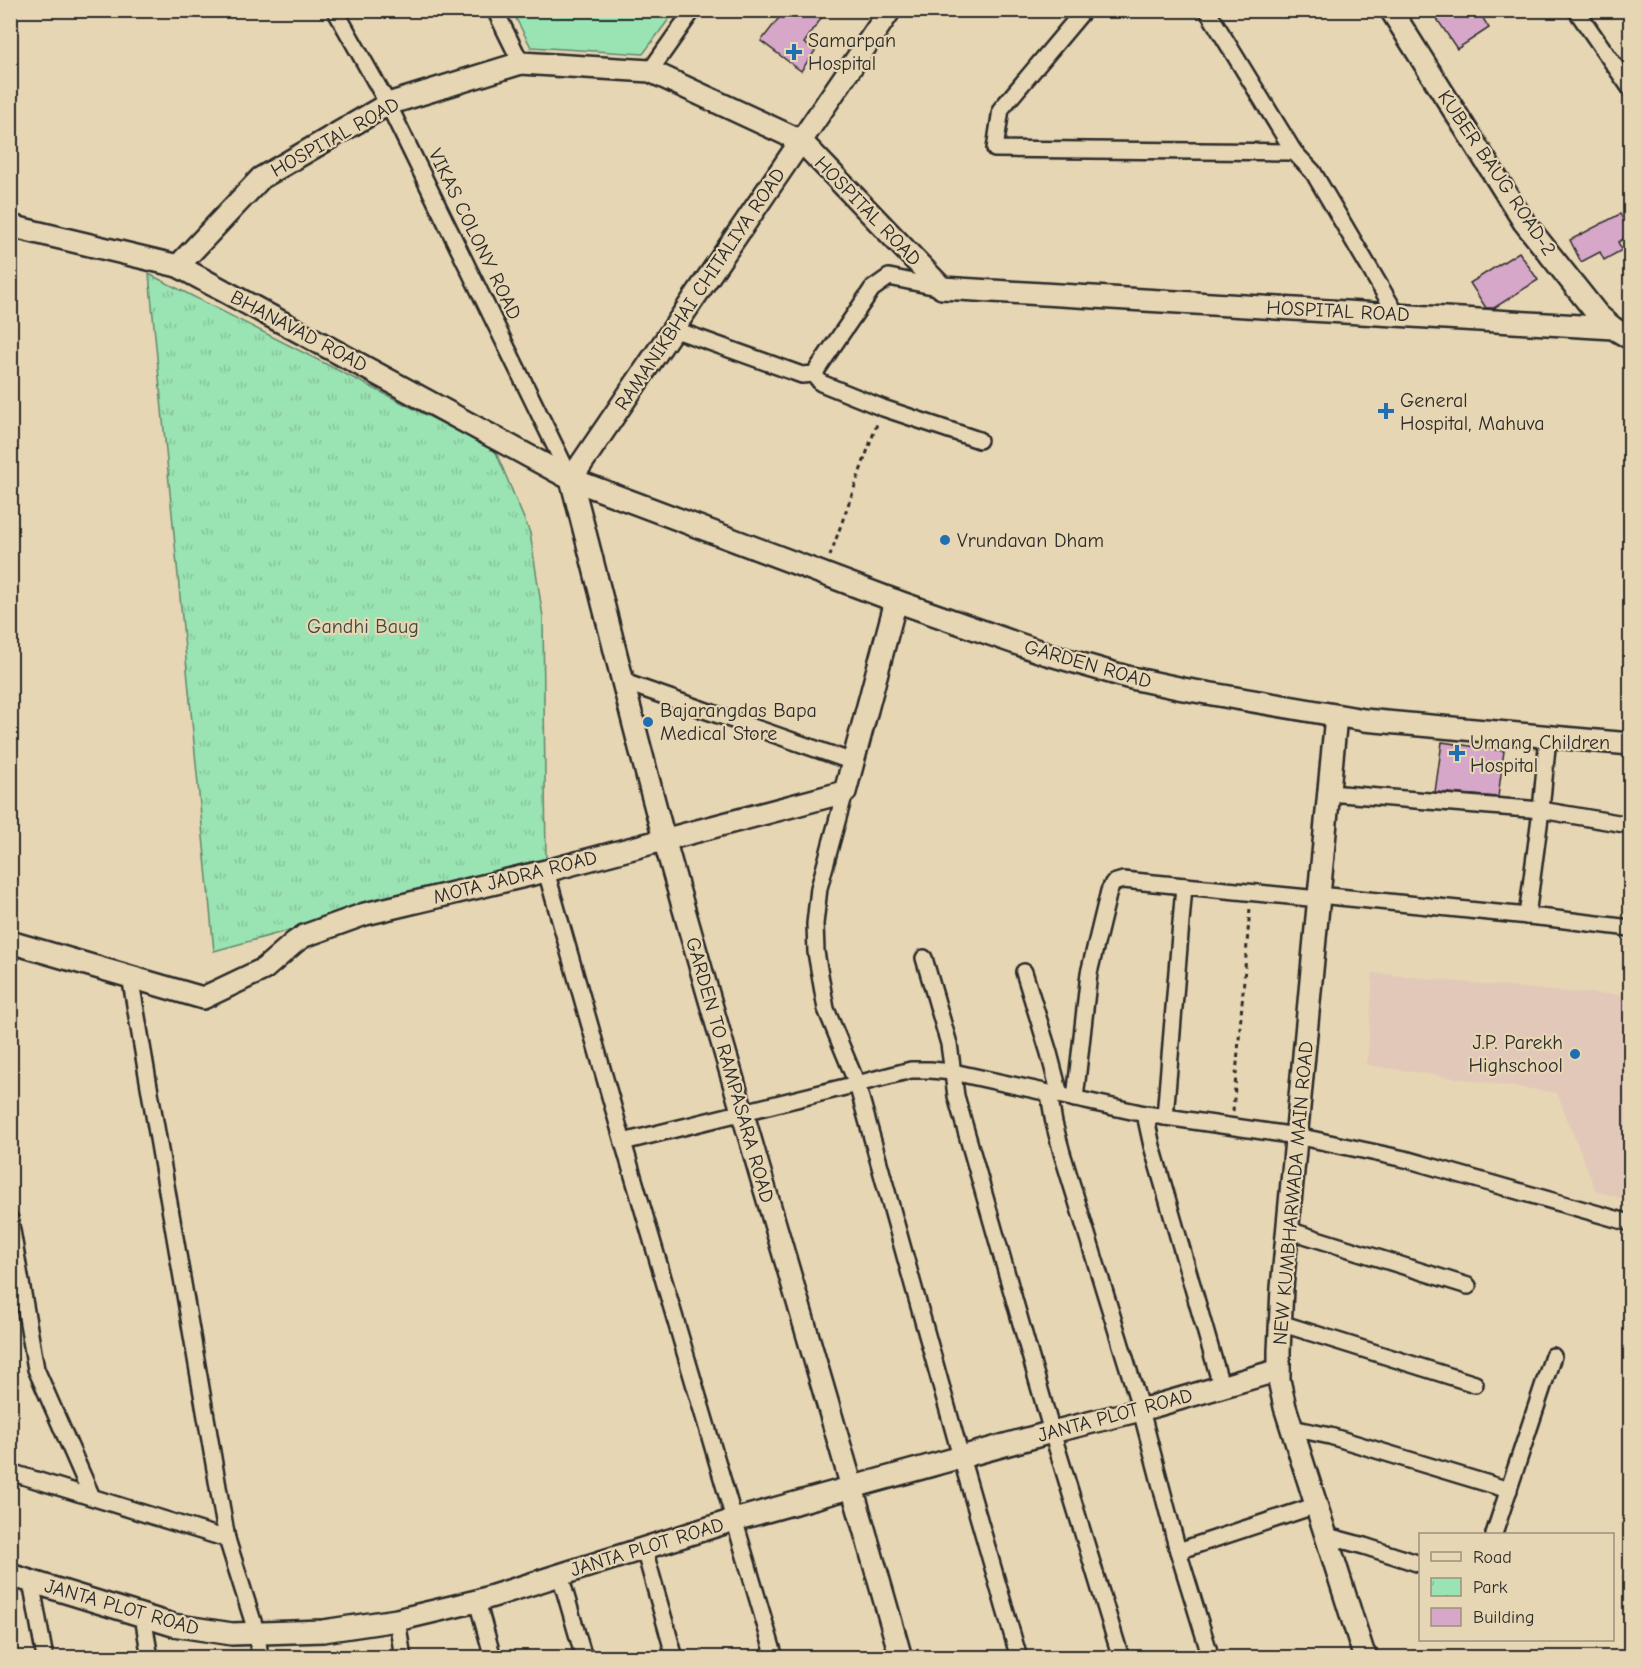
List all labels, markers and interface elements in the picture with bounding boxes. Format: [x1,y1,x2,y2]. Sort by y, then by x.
place label: Samarpan Hospital [808,29,896,75]
marker: Samarpan Hospital [785,43,803,61]
street label: KUBER BAUG ROAD-2 [1433,86,1561,260]
street label: HOSPITAL ROAD [267,92,403,182]
street label: VIKAS COLONY ROAD [424,145,526,323]
street label: HOSPITAL ROAD [810,151,926,271]
street label: RAMANIKBHAI CHITALIYA ROAD [610,164,790,414]
street label: BHANAVAD ROAD [227,285,371,377]
street label: HOSPITAL ROAD [1266,296,1410,326]
place label: General Hospital, Mahuva [1400,389,1544,435]
marker: General Hospital, Mahuva [1377,402,1395,420]
place label: Vrundavan Dham [957,529,1104,552]
marker: Vrundavan Dham [938,533,952,547]
park label: Gandhi Baug [307,615,419,638]
street label: GARDEN ROAD [1022,635,1154,693]
place label: Bajarangdas Bapa Medical Store [660,699,817,745]
marker: Bajarangdas Bapa Medical Store [641,715,655,729]
place label: Umang Children Hospital [1470,731,1610,777]
marker: Umang Children Hospital [1448,744,1466,762]
street label: MOTA JADRA ROAD [431,846,599,908]
street label: GARDEN TO RAMPASARA ROAD [681,934,779,1206]
place label: J.P. Parekh Highschool [1469,1031,1563,1077]
street label: NEW KUMBHARWADA MAIN ROAD [1268,1040,1318,1346]
marker: J.P. Parekh Highschool [1568,1047,1582,1061]
street label: JANTA PLOT ROAD [1035,1383,1195,1447]
street label: JANTA PLOT ROAD [567,1513,727,1581]
legend [1419,1533,1614,1641]
text: Road [1473,1547,1512,1568]
street label: JANTA PLOT ROAD [42,1574,202,1640]
text: Park [1473,1577,1508,1598]
text: Building [1473,1607,1535,1628]

